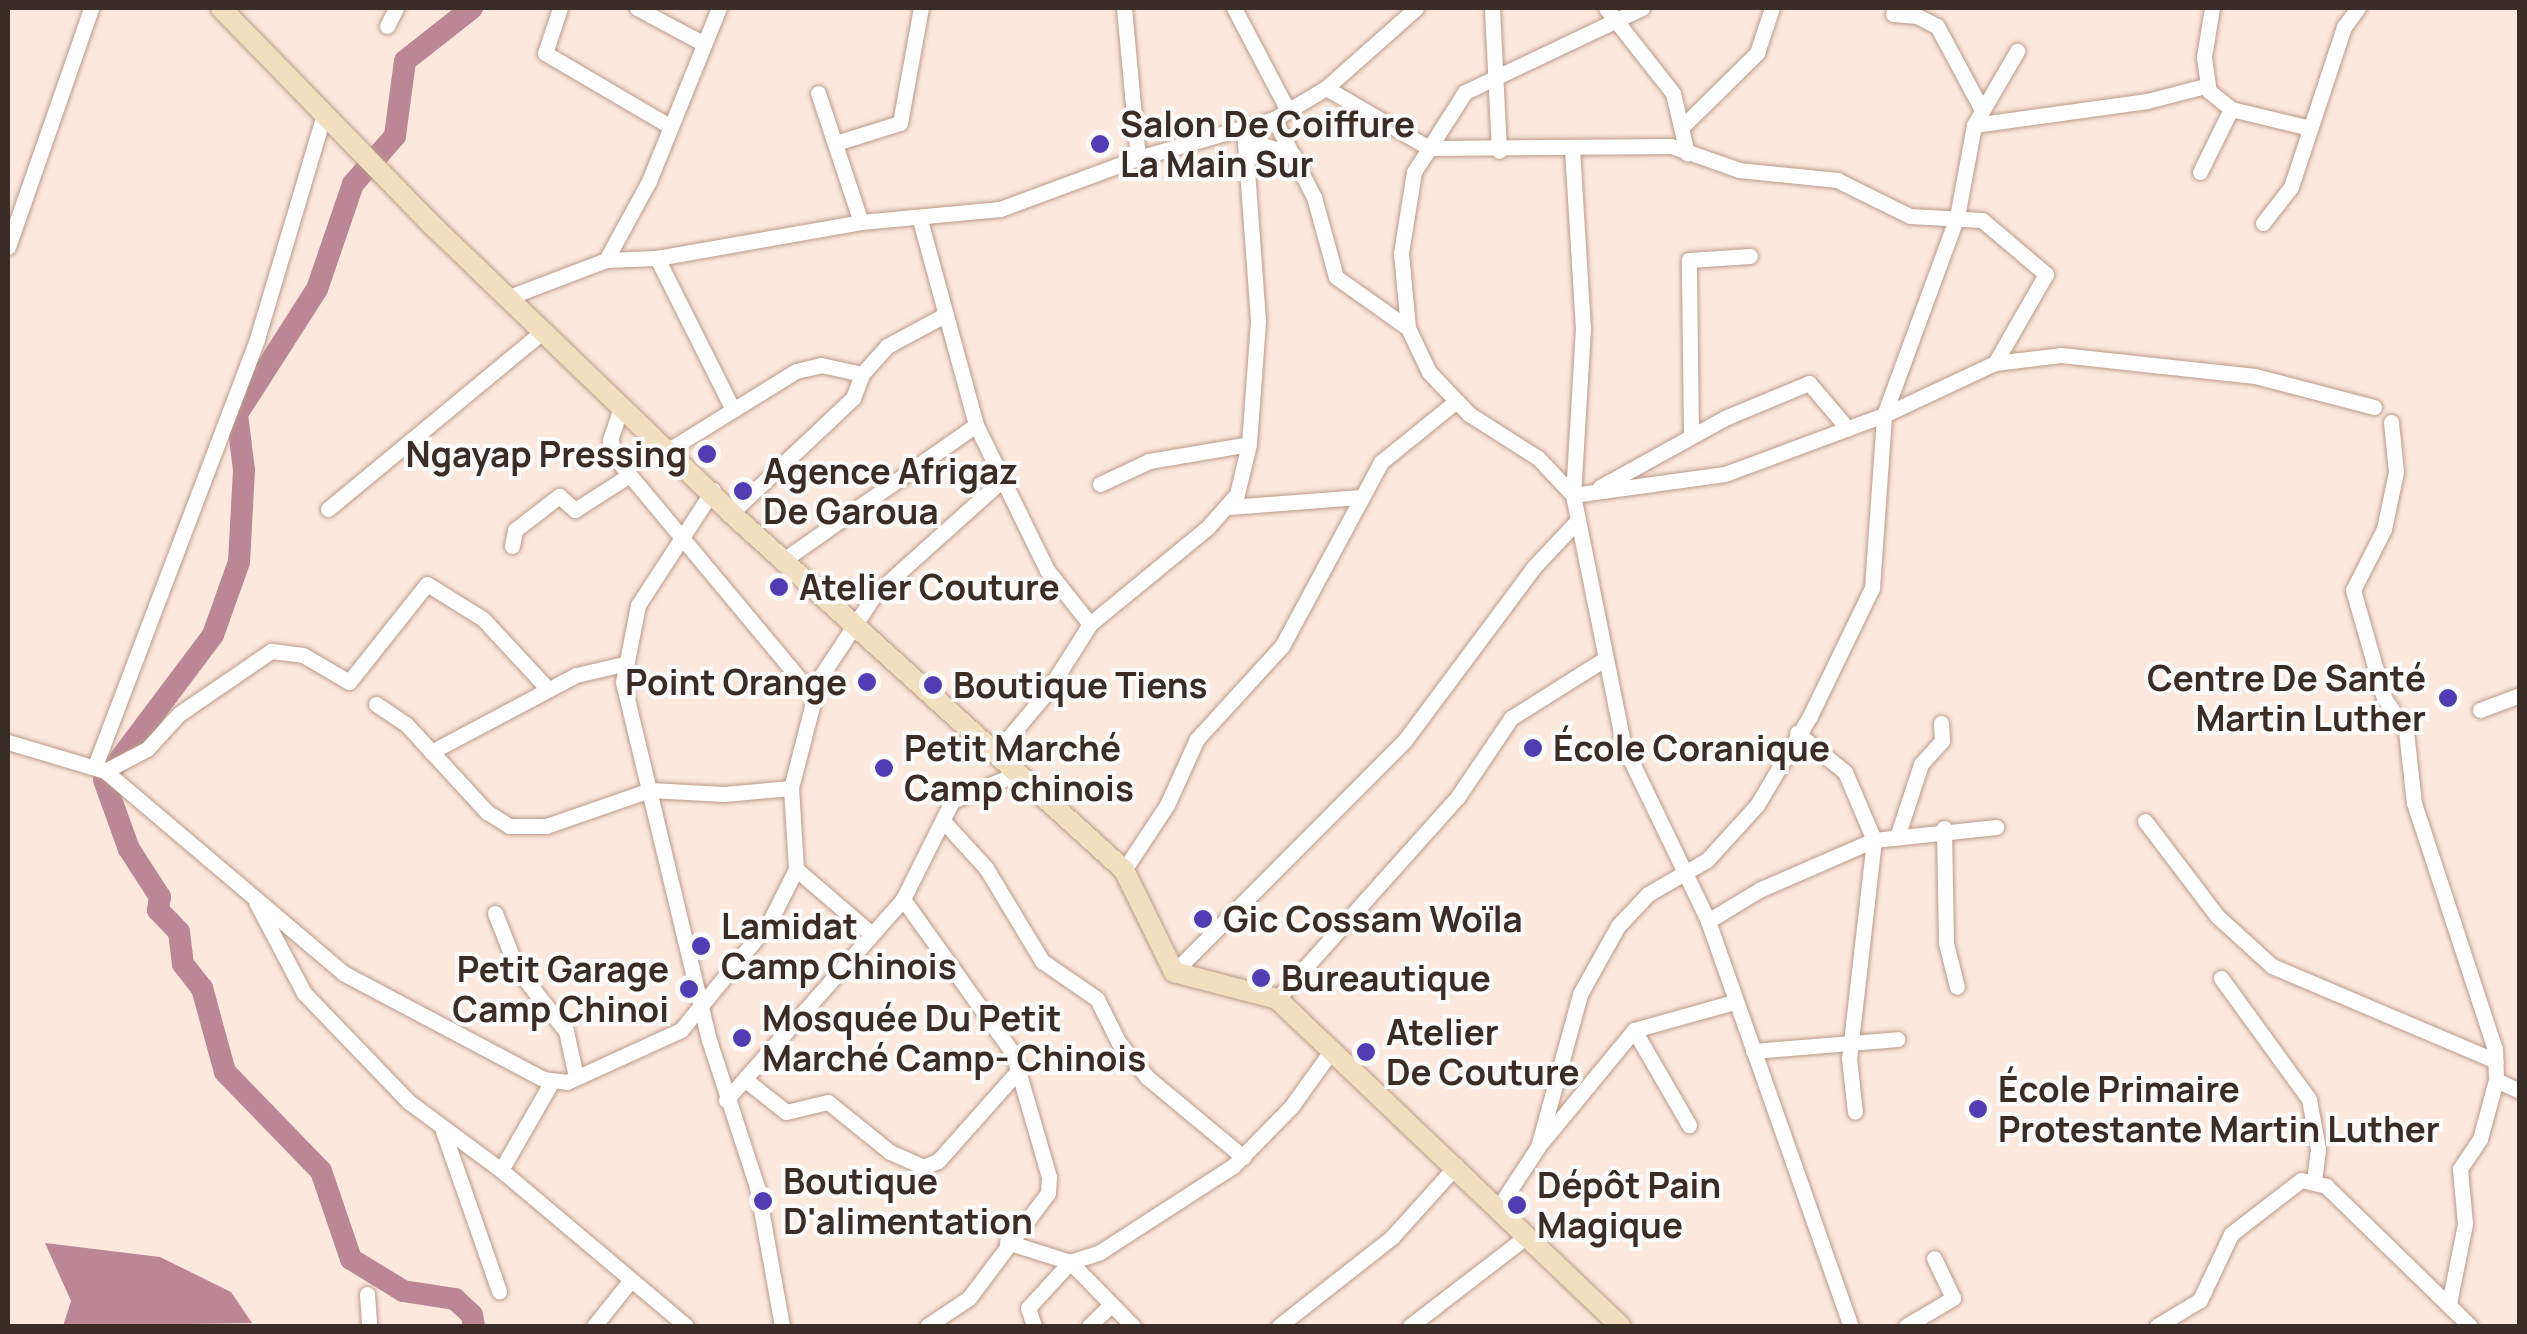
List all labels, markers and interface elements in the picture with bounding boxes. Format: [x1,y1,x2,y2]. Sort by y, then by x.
place label: Salon De Coiffure La Main Sur [1120,103,1415,185]
marker: Salon De Coiffure La Main Sur [1089,133,1111,155]
place label: Ngayap Pressing [405,433,687,475]
marker: Ngayap Pressing [696,443,718,465]
place label: Agence Afrigaz De Garoua [763,450,1018,532]
marker: Agence Afrigaz De Garoua [732,480,754,502]
place label: Atelier Couture [799,566,1060,608]
marker: Atelier Couture [768,576,790,598]
place label: Centre De Santé Martin Luther [2147,657,2426,739]
place label: Point Orange [625,661,847,703]
place label: Boutique Tiens [953,664,1208,706]
marker: Point Orange [856,671,878,693]
marker: Boutique Tiens [922,674,944,696]
marker: Centre De Santé Martin Luther [2435,685,2461,711]
place label: Petit Marché Camp chinois [904,727,1134,809]
place label: École Coranique [1553,727,1830,769]
marker: École Coranique [1522,737,1544,759]
marker: Petit Marché Camp chinois [873,757,895,779]
place label: Gic Cossam Woïla [1223,898,1523,940]
place label: Lamidat Camp Chinois [721,905,957,987]
marker: Gic Cossam Woïla [1192,908,1214,930]
marker: Lamidat Camp Chinois [690,935,712,957]
place label: Petit Garage Camp Chinoi [452,948,669,1030]
place label: Bureautique [1281,957,1491,999]
marker: Bureautique [1250,967,1272,989]
marker: Petit Garage Camp Chinoi [678,978,700,1000]
place label: Mosquée Du Petit Marché Camp- Chinois [762,997,1146,1079]
place label: Atelier De Couture [1386,1011,1580,1093]
marker: Mosquée Du Petit Marché Camp- Chinois [731,1027,753,1049]
marker: Atelier De Couture [1355,1041,1377,1063]
place label: École Primaire Protestante Martin Luther [1998,1068,2440,1150]
marker: École Primaire Protestante Martin Luther [1967,1098,1989,1120]
place label: Boutique D'alimentation [783,1160,1033,1242]
place label: Dépôt Pain Magique [1537,1164,1721,1246]
marker: Boutique D'alimentation [752,1190,774,1212]
marker: Dépôt Pain Magique [1506,1194,1528,1216]

